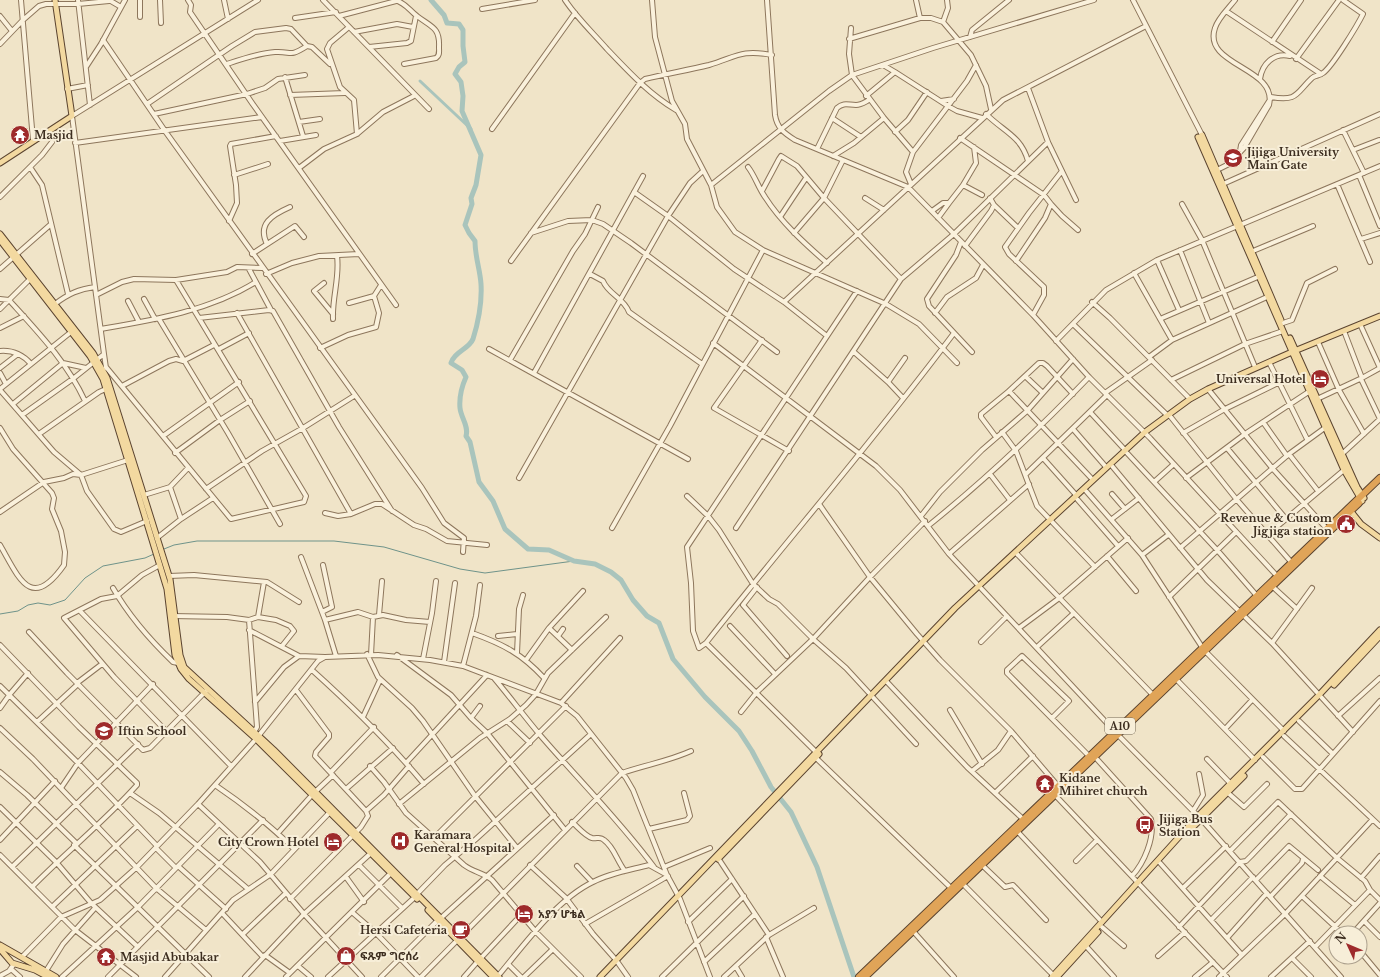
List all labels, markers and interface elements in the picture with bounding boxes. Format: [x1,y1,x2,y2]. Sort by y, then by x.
temple icon: Masjid [9,124,31,146]
place label: Masjid [34,128,74,142]
place label: Jijiga University Main Gate [1245,145,1340,172]
school or university icon: Jijiga University Main Gate [1222,147,1244,169]
hotel icon: Universal Hotel [1309,368,1331,390]
place label: Universal Hotel [1216,372,1306,386]
place label: Revenue & Custom Jigjiga station [1220,511,1332,538]
public building icon: Revenue & Custom Jigjiga station [1335,513,1357,535]
road number: A10 [1105,718,1135,734]
school or university icon: Iftin School [93,720,115,742]
place label: Iftin School [118,724,187,738]
place label: Kidane Mihiret church [1059,771,1148,798]
temple icon: Kidane Mihiret church [1034,773,1056,795]
place label: Jijiga Bus Station [1157,812,1213,839]
bus stop icon: Jijiga Bus Station [1134,814,1156,836]
place label: Karamara General Hospital [414,828,512,855]
hospital icon: Karamara General Hospital [389,830,411,852]
hotel icon: City Crown Hotel [322,831,344,853]
place label: City Crown Hotel [218,835,319,849]
hotel icon: አያን ሆቴል [513,903,535,925]
place label: አያን ሆቴል [538,907,585,921]
cafe icon: Hersi Cafeteria [450,919,472,941]
place label: Hersi Cafeteria [360,923,448,937]
north arrow [1328,925,1368,965]
text: N [1332,929,1350,947]
shop icon: ፍጹም ግሮሰሪ [335,945,357,967]
temple icon: Masjid Abubakar [95,946,117,968]
place label: ፍጹም ግሮሰሪ [360,949,419,963]
place label: Masjid Abubakar [120,950,219,964]

